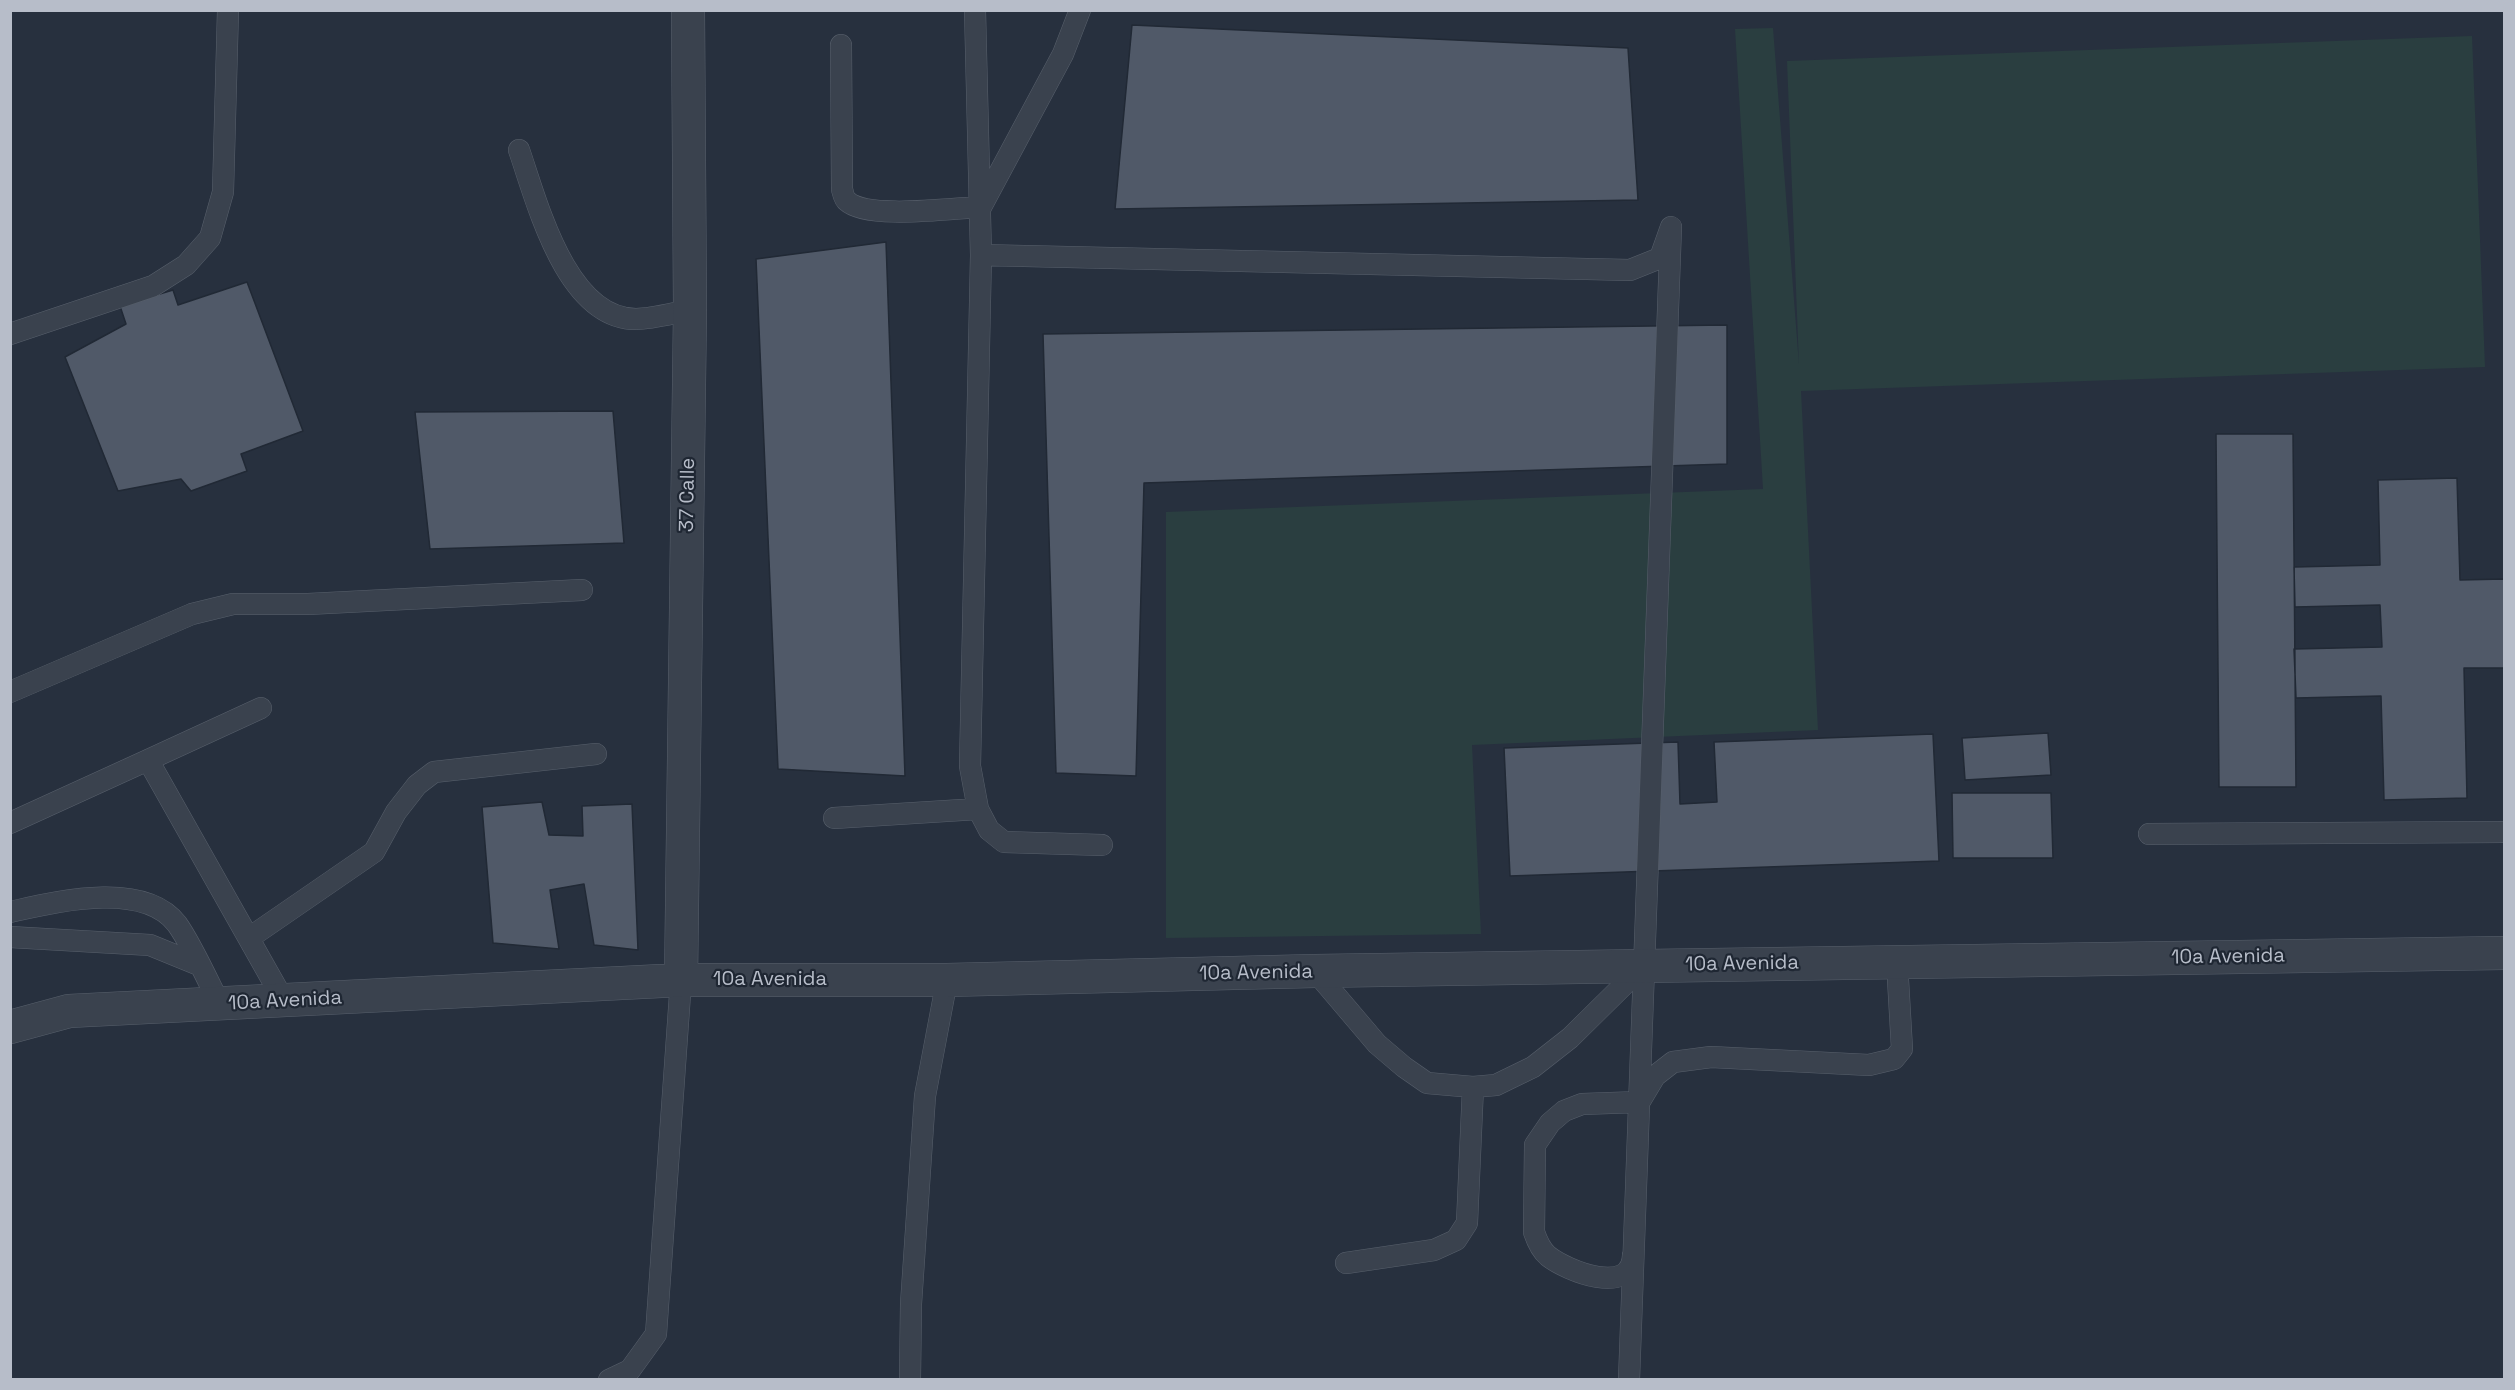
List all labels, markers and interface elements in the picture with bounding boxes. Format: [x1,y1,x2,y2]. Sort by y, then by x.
street label: 37 Calle [675,458,701,532]
street label: 10a Avenida [2171,944,2285,970]
street label: 10a Avenida [1685,951,1799,977]
street label: 10a Avenida [1199,960,1313,986]
street label: 10a Avenida [713,968,827,992]
street label: 10a Avenida [228,986,342,1016]

